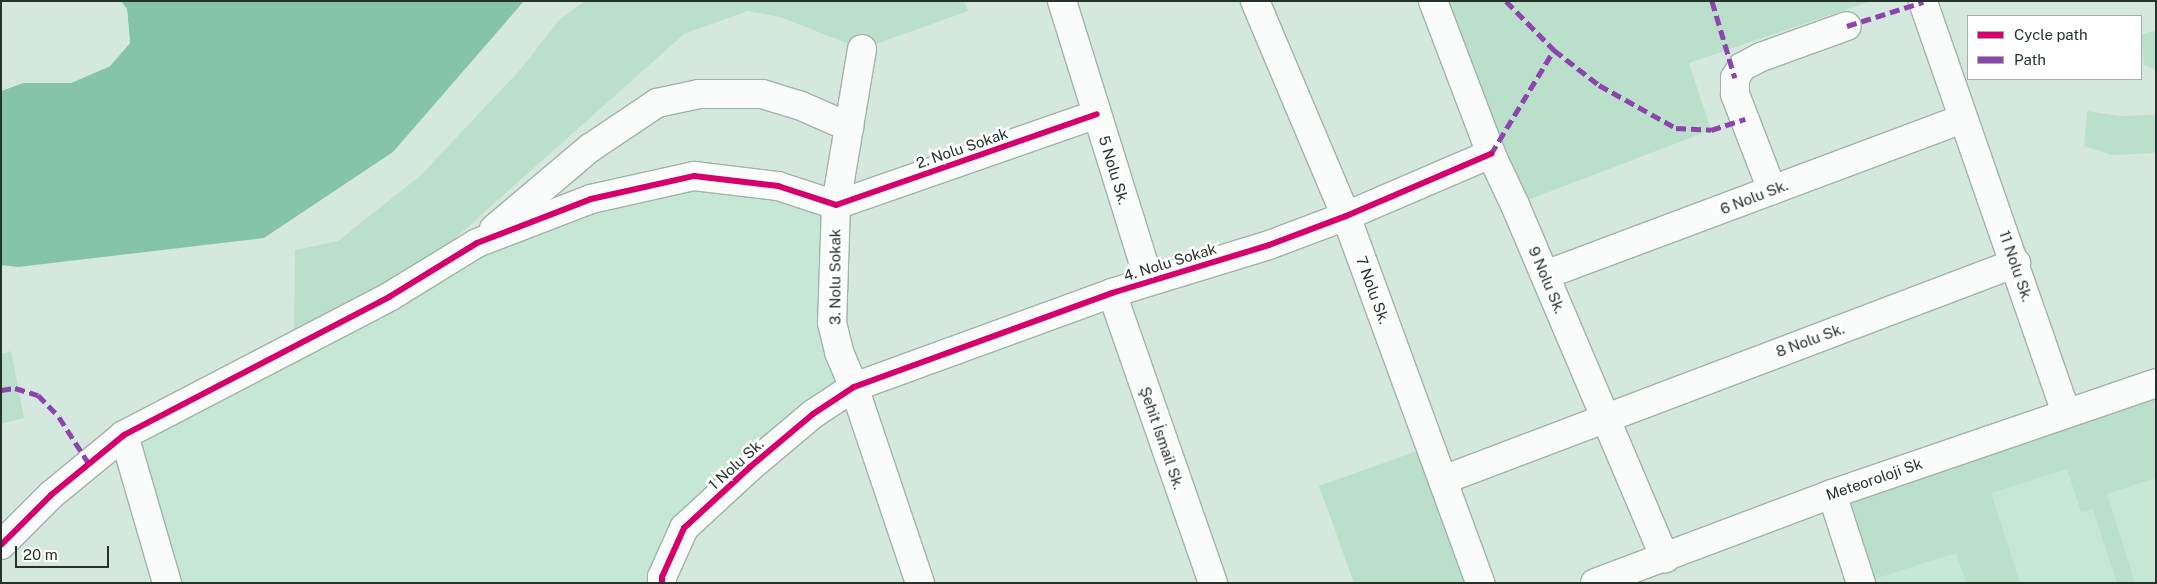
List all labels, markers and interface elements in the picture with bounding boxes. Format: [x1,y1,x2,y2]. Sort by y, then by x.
legend [1967,15,2142,80]
text: Cycle path [2014,26,2088,43]
text: Path [2014,51,2046,68]
street label: 2. Nolu Sokak [914,124,1010,172]
street label: 5 Nolu Sk. [1095,133,1133,207]
street label: 6 Nolu Sk. [1718,176,1790,218]
street label: 11 Nolu Sk. [1995,228,2037,304]
street label: 3. Nolu Sokak [826,229,844,325]
street label: 4. Nolu Sokak [1121,239,1219,285]
street label: 9 Nolu Sk. [1525,244,1569,316]
street label: 7 Nolu Sk. [1352,254,1394,326]
street label: 8 Nolu Sk. [1773,319,1847,361]
street label: Şehit İsmail Sk. [1136,384,1188,492]
street label: 1 Nolu Sk. [705,435,767,493]
street label: Meteoroloji Sk [1823,454,1925,504]
scale bar [18,536,111,568]
text: 20 m [23,546,58,563]

